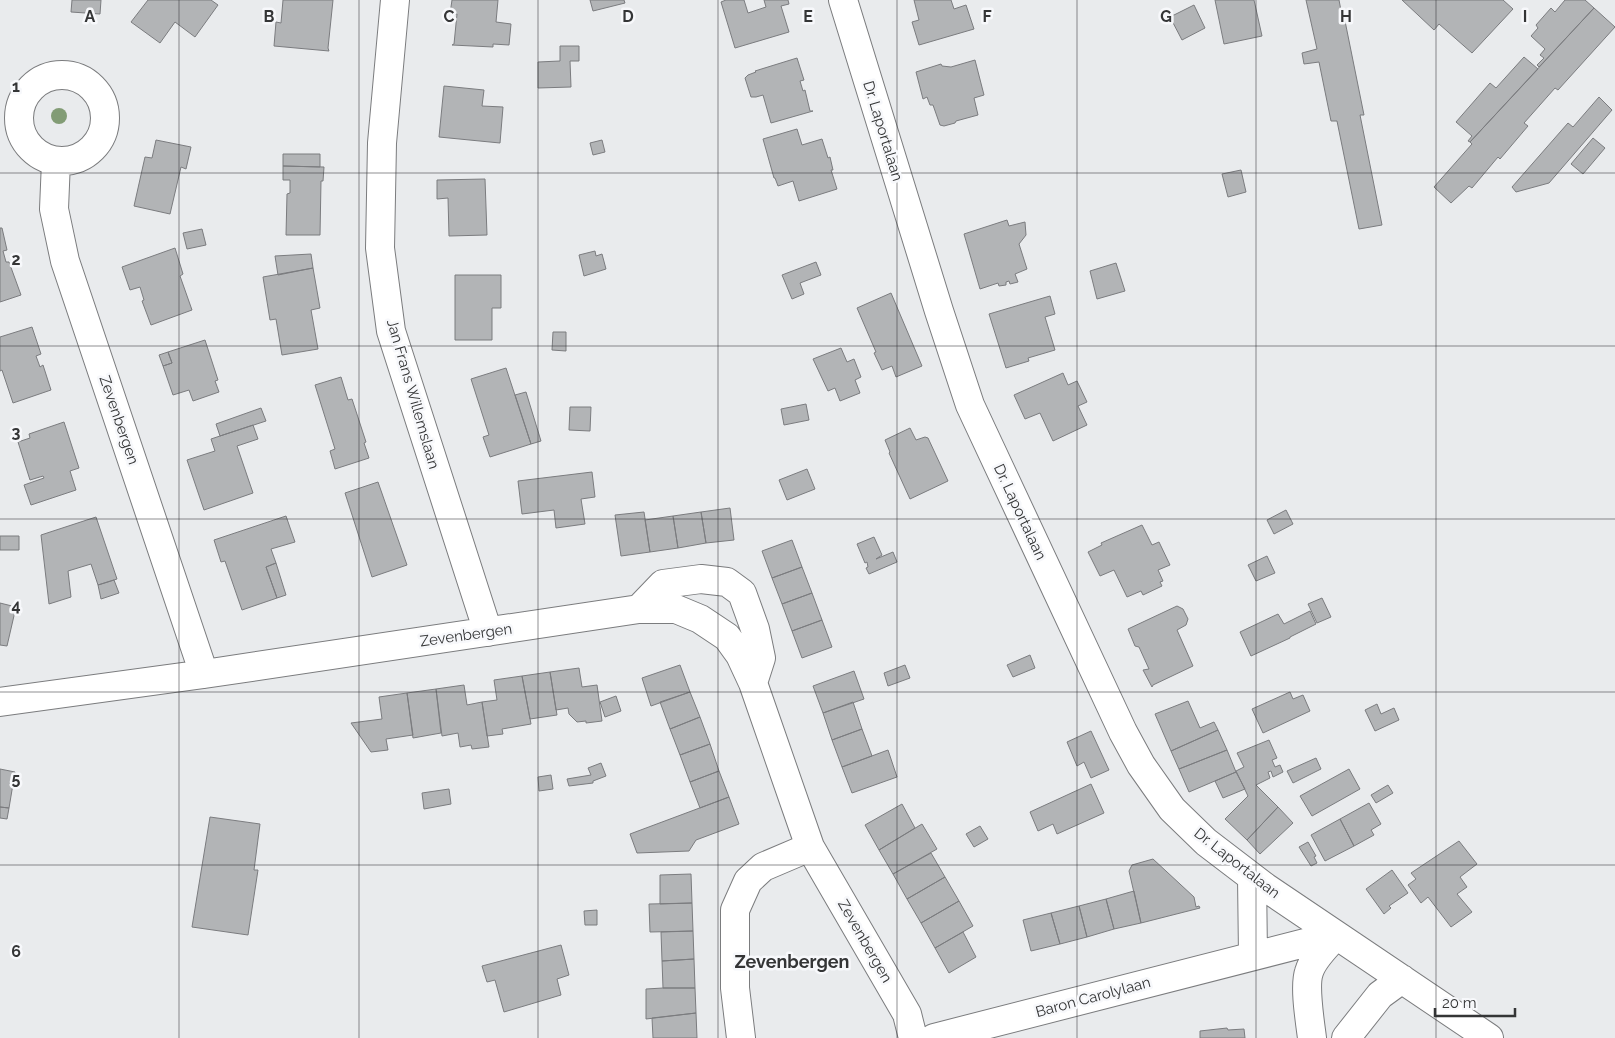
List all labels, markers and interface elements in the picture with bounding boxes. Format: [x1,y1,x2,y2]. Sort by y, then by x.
text: A [85,7,96,26]
text: B [264,7,275,26]
text: C [444,7,455,26]
text: D [622,7,634,26]
text: E [803,7,813,26]
text: F [982,7,992,26]
text: G [1160,7,1172,26]
text: H [1340,7,1352,26]
text: I [1523,7,1527,26]
text: 1 [12,77,20,96]
street label: Dr. Laportalaan [859,79,907,183]
text: 2 [11,250,21,269]
street label: Jan Frans Willemslaan [383,317,443,471]
street label: Zevenbergen [95,373,143,467]
text: 3 [12,423,21,442]
street label: Dr. Laportalaan [990,461,1050,563]
text: 4 [11,596,21,615]
street label: Zevenbergen [419,620,513,650]
text: 5 [12,769,21,788]
street label: Dr. Laportalaan [1191,824,1283,902]
street label: Zevenbergen [834,896,896,986]
text: 6 [11,942,21,961]
district label: Zevenbergen [735,951,849,972]
street label: Baron Carolylaan [1034,973,1152,1021]
scale bar [1435,986,1515,1018]
text: 20 m [1442,994,1477,1012]

